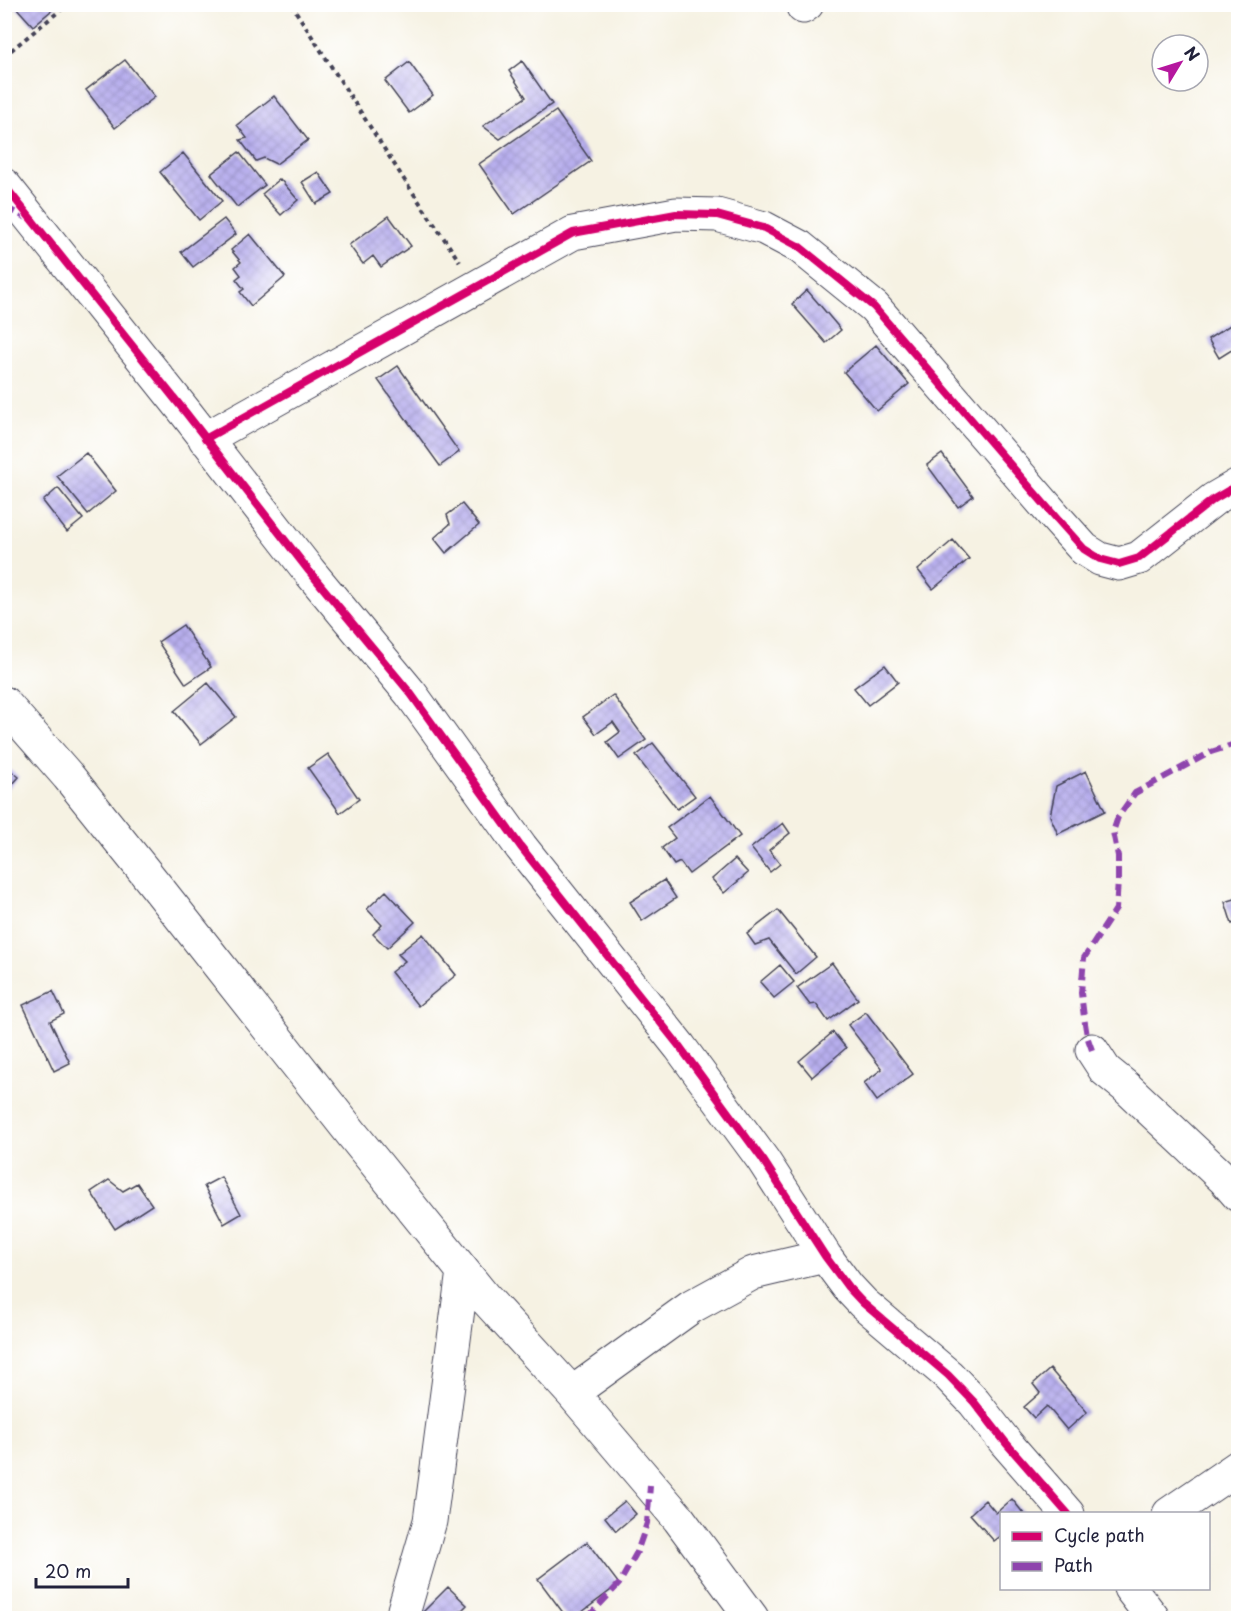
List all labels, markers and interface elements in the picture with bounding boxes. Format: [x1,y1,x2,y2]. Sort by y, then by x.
north arrow [1150,33,1210,93]
text: N [1179,41,1206,66]
legend [1000,1512,1210,1590]
text: Cycle path [1054,1521,1145,1548]
scale bar [36,1551,128,1589]
text: Path [1054,1551,1093,1578]
text: 20 m [45,1557,91,1584]

